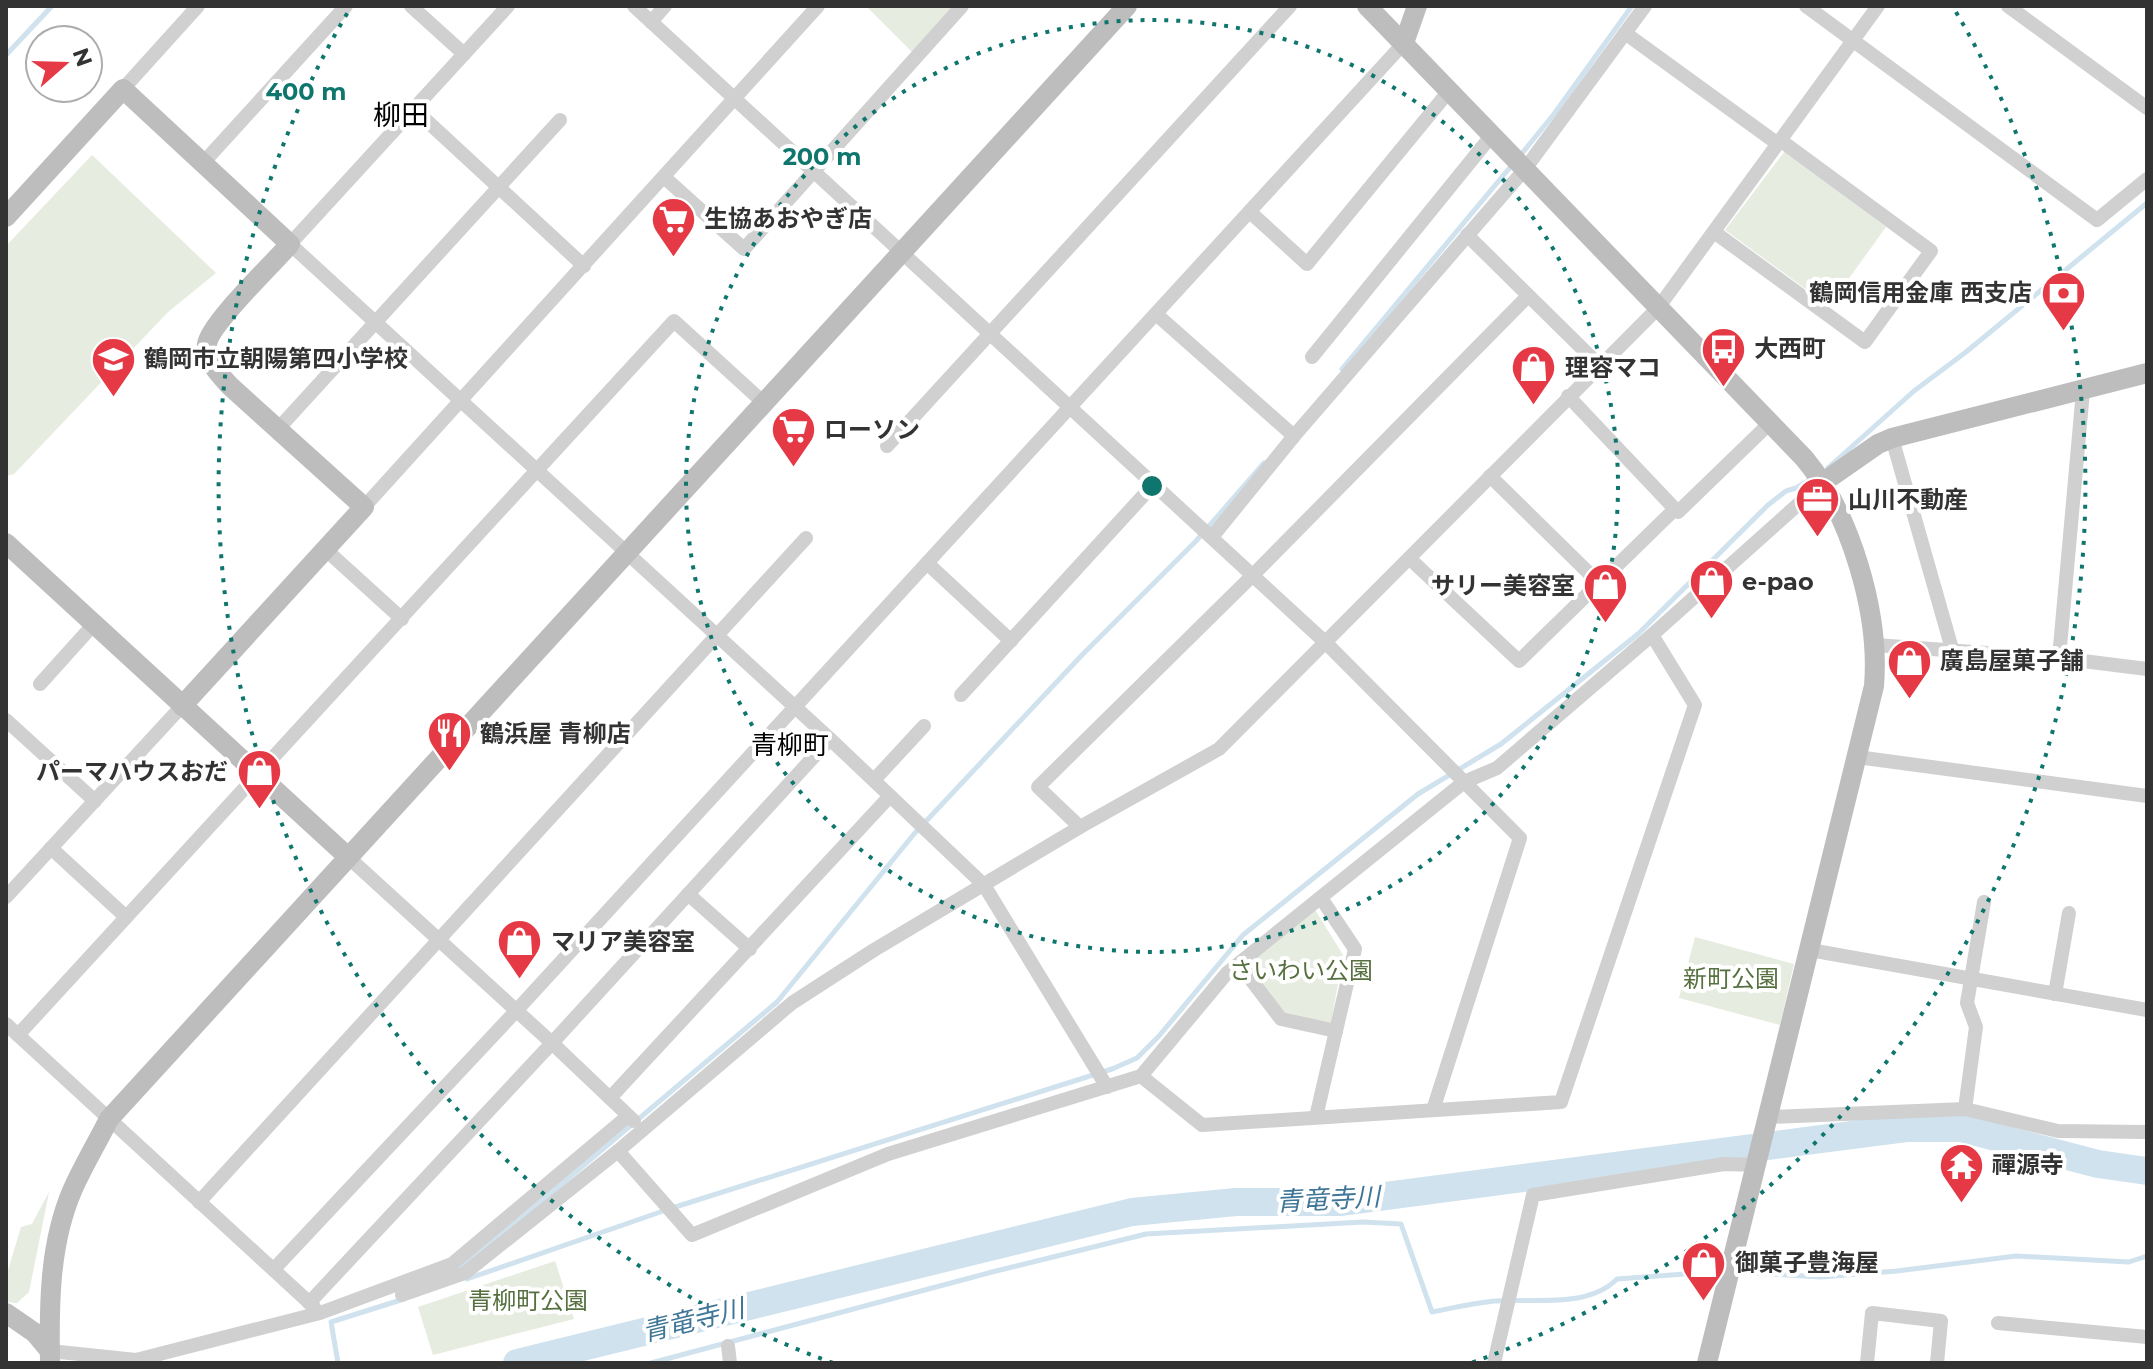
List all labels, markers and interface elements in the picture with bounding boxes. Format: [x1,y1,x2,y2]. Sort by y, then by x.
north arrow [24,24,104,104]
text: N [67,44,98,70]
text: 400 m [265,77,347,106]
district label: 柳田 [373,98,429,132]
text: 200 m [783,142,861,171]
supermarket icon: 生協あおやぎ店 [649,195,697,258]
place label: 生協あおやぎ店 [704,204,872,233]
bank icon: 鶴岡信用金庫 西支店 [2039,269,2087,332]
place label: 鶴岡信用金庫 西支店 [1809,278,2032,307]
bus stop icon: 大西町 [1699,325,1747,388]
place label: 大西町 [1754,334,1826,363]
school or university icon: 鶴岡市立朝陽第四小学校 [89,335,137,398]
place label: 鶴岡市立朝陽第四小学校 [144,344,408,373]
shop icon: 理容マコ [1510,344,1558,407]
place label: 理容マコ [1565,353,1661,382]
supermarket icon: ローソン [769,406,817,469]
place label: ローソン [824,415,920,444]
centre of rings [1138,472,1166,500]
office icon: 山川不動産 [1793,476,1841,539]
place label: 山川不動産 [1848,485,1968,514]
shop icon: e-pao [1687,558,1735,621]
shop icon: サリー美容室 [1582,562,1630,625]
place label: e-pao [1742,567,1814,596]
place label: サリー美容室 [1431,571,1575,600]
shop icon: 廣島屋菓子舗 [1885,637,1933,700]
place label: 廣島屋菓子舗 [1940,646,2084,675]
restaurant icon: 鶴浜屋 青柳店 [425,710,473,773]
place label: 鶴浜屋 青柳店 [480,719,631,748]
district label: 青柳町 [751,729,829,761]
shop icon: パーマハウスおだ [235,748,283,811]
place label: パーマハウスおだ [36,757,228,786]
shop icon: マリア美容室 [496,918,544,981]
place label: マリア美容室 [551,927,695,956]
park label: さいわい公園 [1229,956,1373,985]
park label: 新町公園 [1683,964,1779,993]
temple icon: 禪源寺 [1937,1141,1985,1204]
place label: 禪源寺 [1992,1150,2064,1179]
water label: 青竜寺川 [1275,1180,1384,1218]
shop icon: 御菓子豊海屋 [1680,1239,1728,1302]
place label: 御菓子豊海屋 [1735,1248,1879,1277]
park label: 青柳町公園 [468,1286,588,1315]
water label: 青竜寺川 [639,1291,750,1348]

